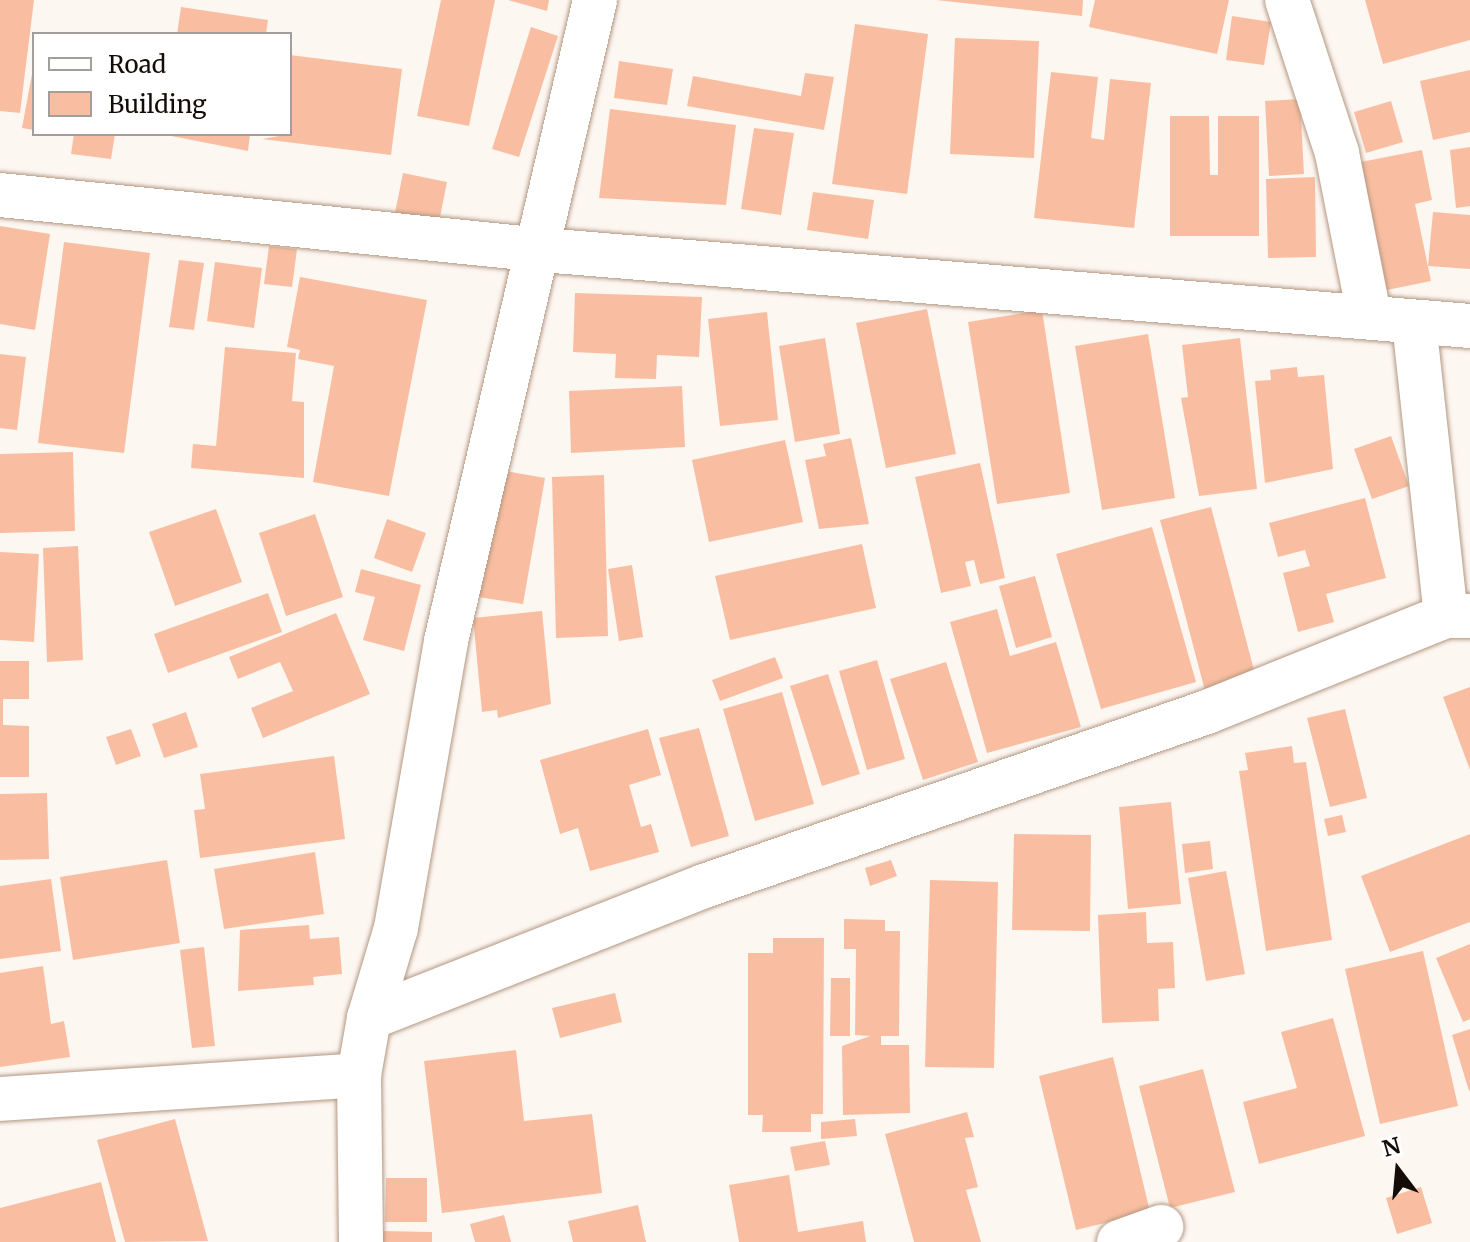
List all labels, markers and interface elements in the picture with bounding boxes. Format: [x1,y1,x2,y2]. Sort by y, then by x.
legend [32,32,292,136]
text: Road [108,49,166,80]
text: Building [108,89,207,120]
north arrow [1358,1130,1438,1210]
text: N [1379,1131,1404,1163]

